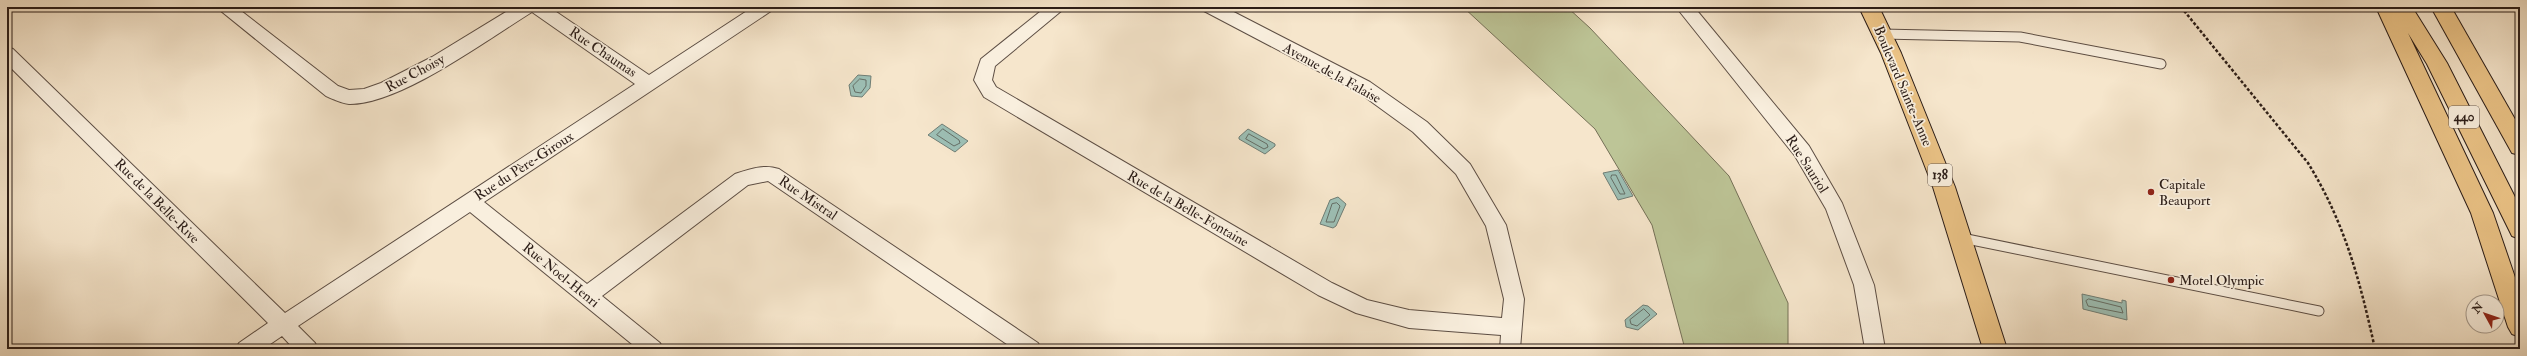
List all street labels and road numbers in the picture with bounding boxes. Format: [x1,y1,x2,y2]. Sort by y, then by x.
street label: Rue Chaumas [566,23,640,81]
street label: Boulevard Sainte-Anne [1870,23,1936,149]
street label: Avenue de la Falaise [1279,39,1384,107]
street label: Rue Choisy [382,50,449,97]
road number: 440 [2449,106,2479,128]
street label: Rue du Père-Giroux [471,127,577,204]
street label: Rue Sauriol [1782,132,1832,197]
street label: Rue de la Belle-Rive [111,155,203,247]
road number: 138 [1928,164,1952,186]
street label: Rue de la Belle-Fontaine [1124,167,1252,251]
street label: Rue Mistral [775,172,841,224]
street label: Rue Noel-Henri [519,239,603,311]

